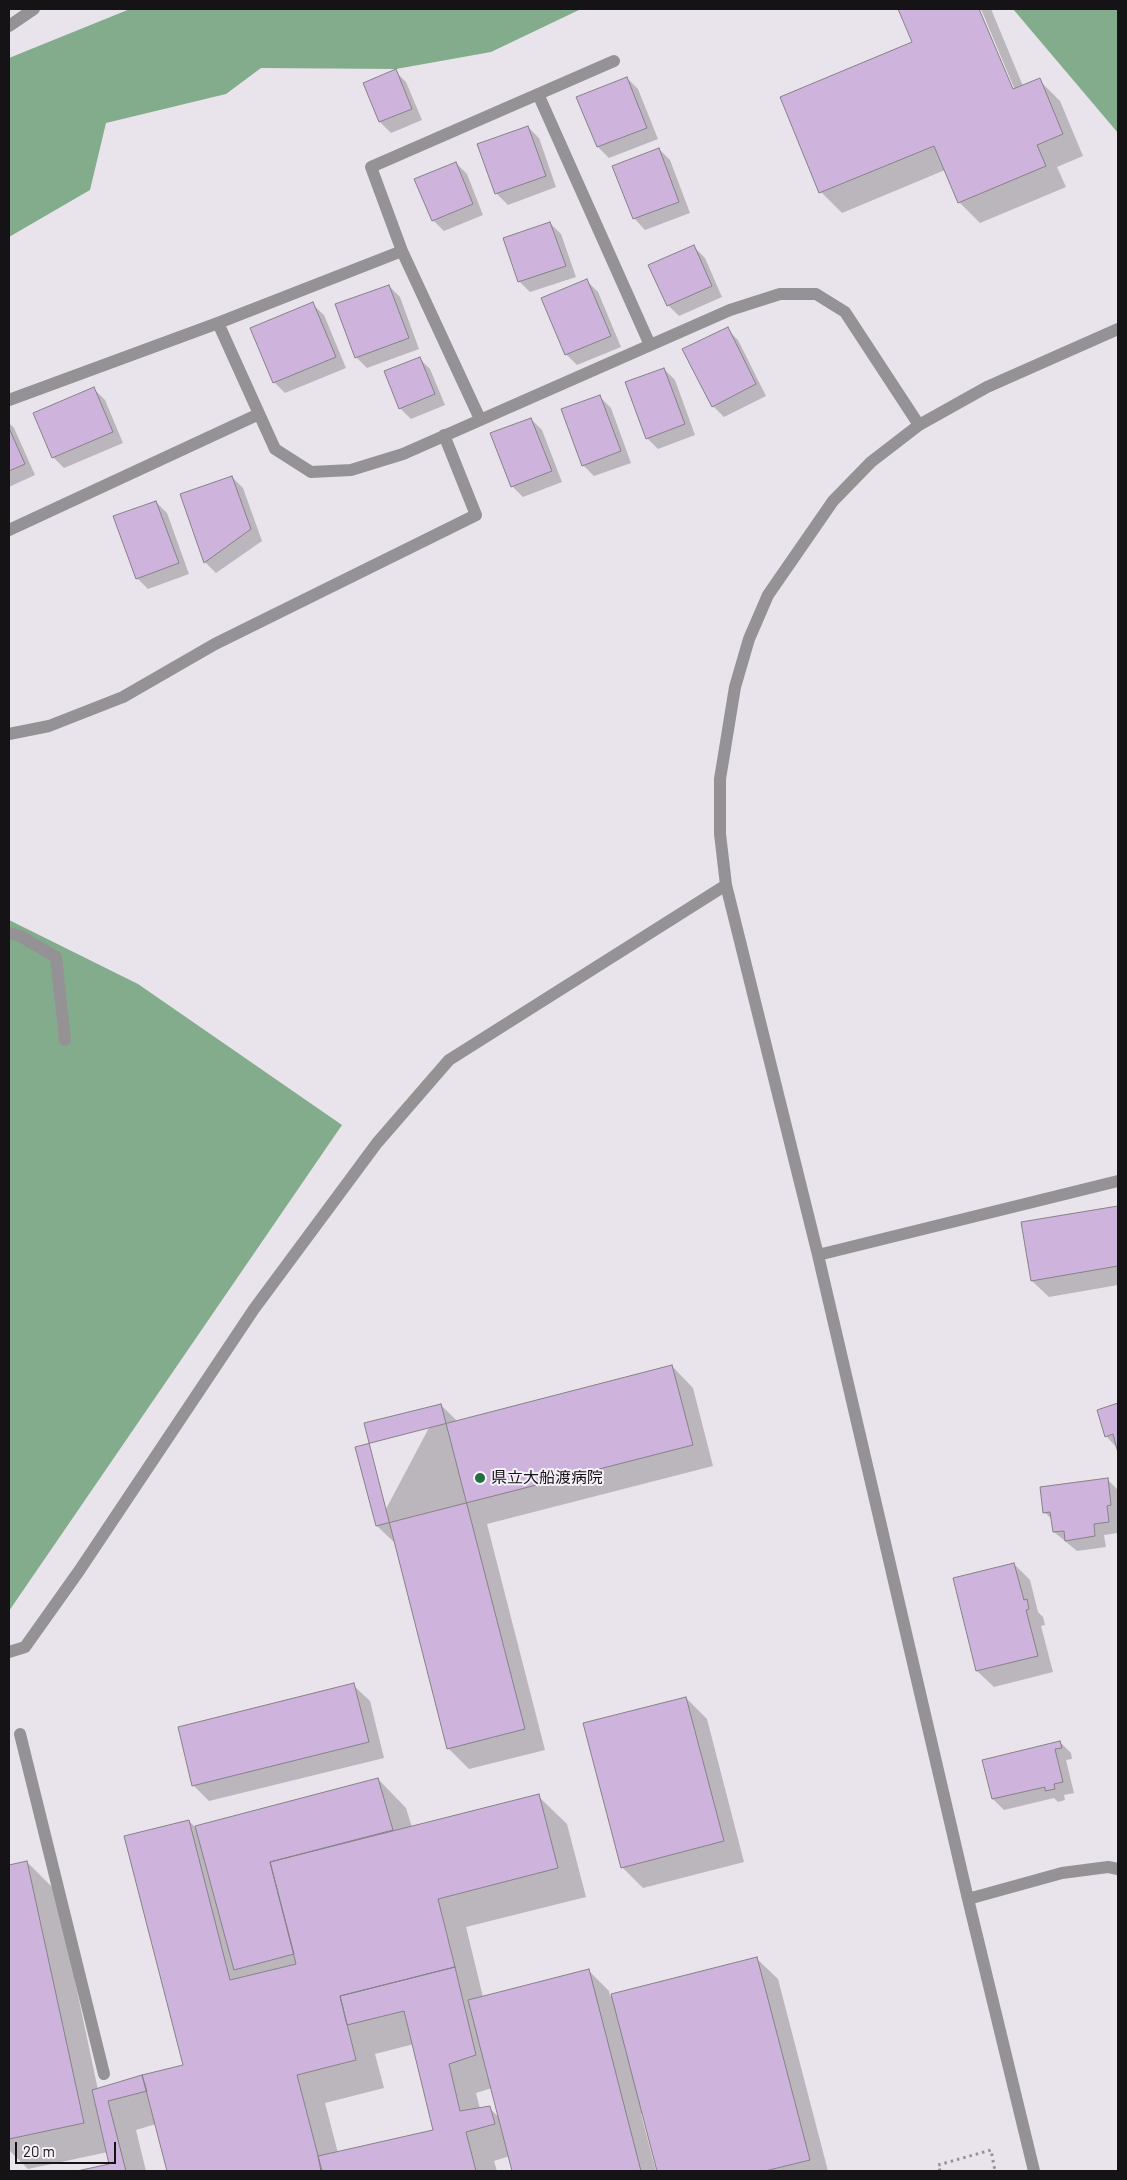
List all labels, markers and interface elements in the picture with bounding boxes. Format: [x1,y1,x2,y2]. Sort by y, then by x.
place label: 県立大船渡病院 [491,1468,603,1488]
marker: 県立大船渡病院 [473,1471,487,1485]
scale bar [18,2132,119,2164]
text: 20 m [23,2142,55,2160]

